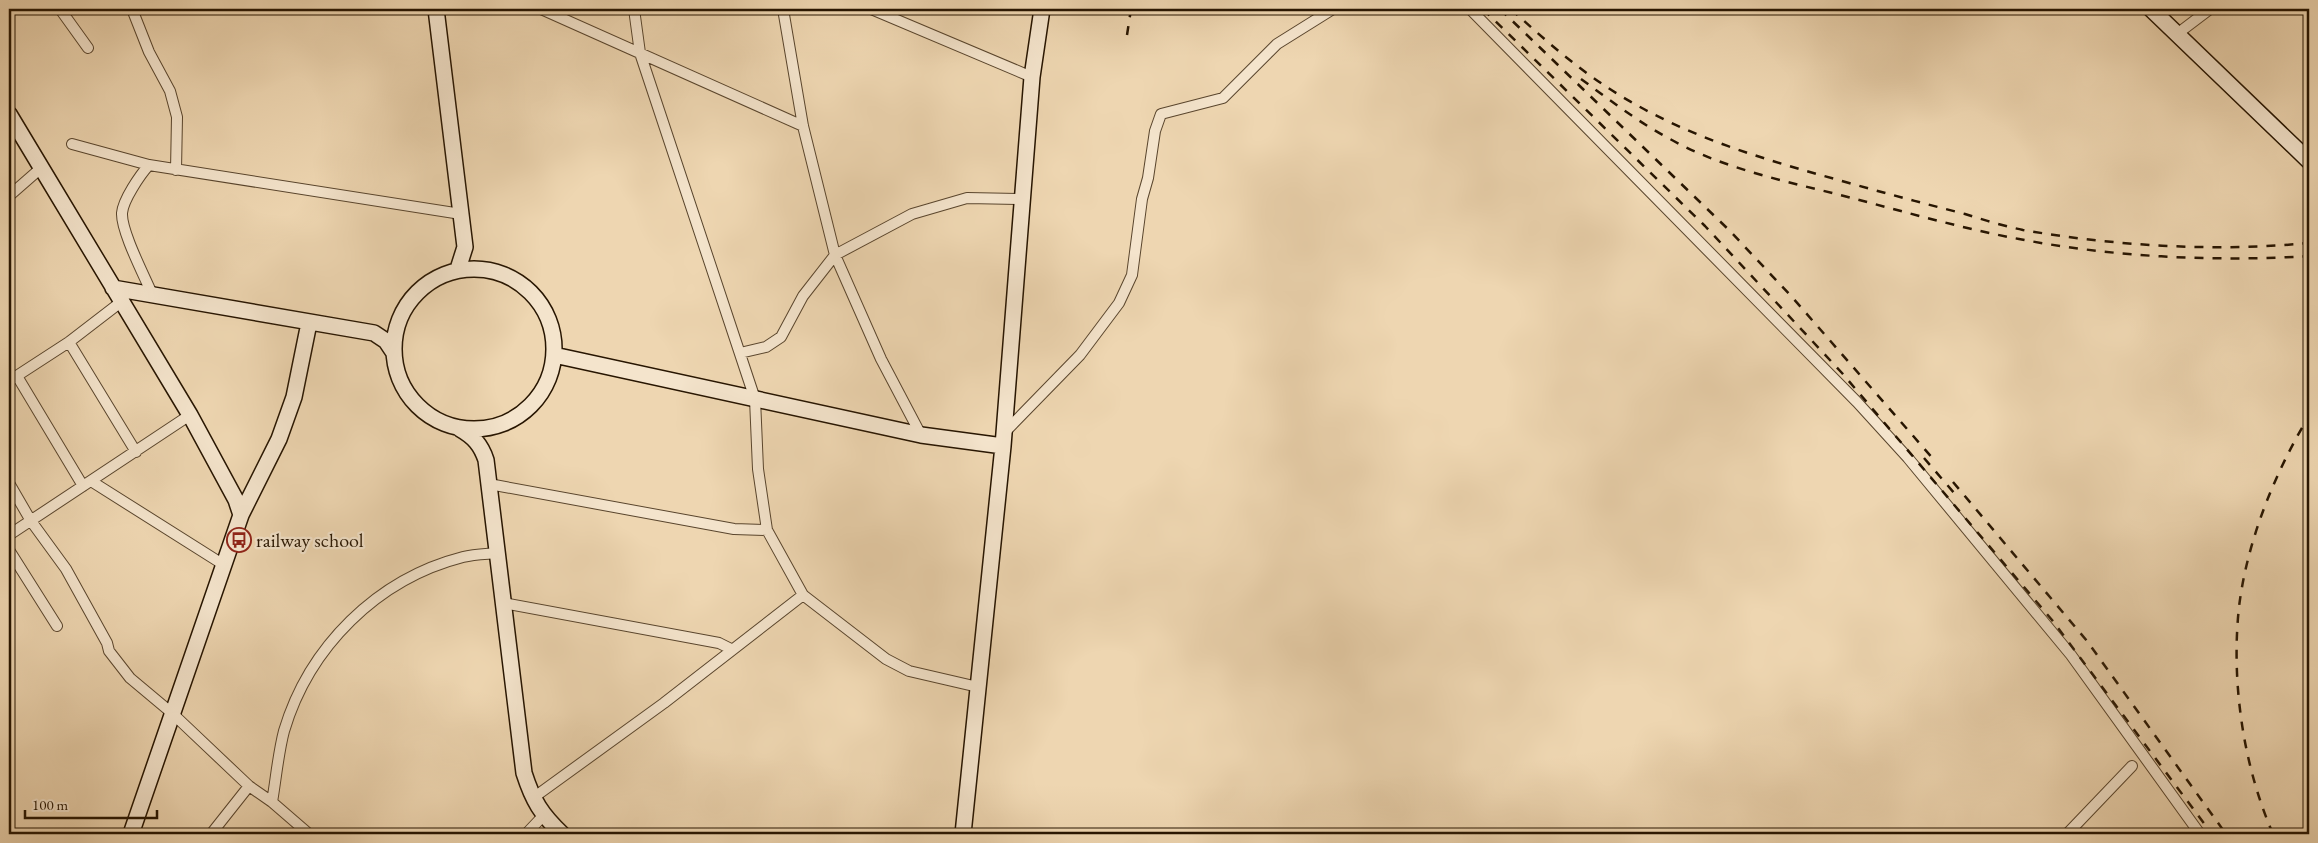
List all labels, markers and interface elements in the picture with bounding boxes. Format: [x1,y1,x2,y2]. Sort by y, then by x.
bus stop icon: railway school [226,527,252,553]
place label: railway school [256,527,364,553]
scale bar [25,788,158,820]
text: 100 m [32,795,69,814]

